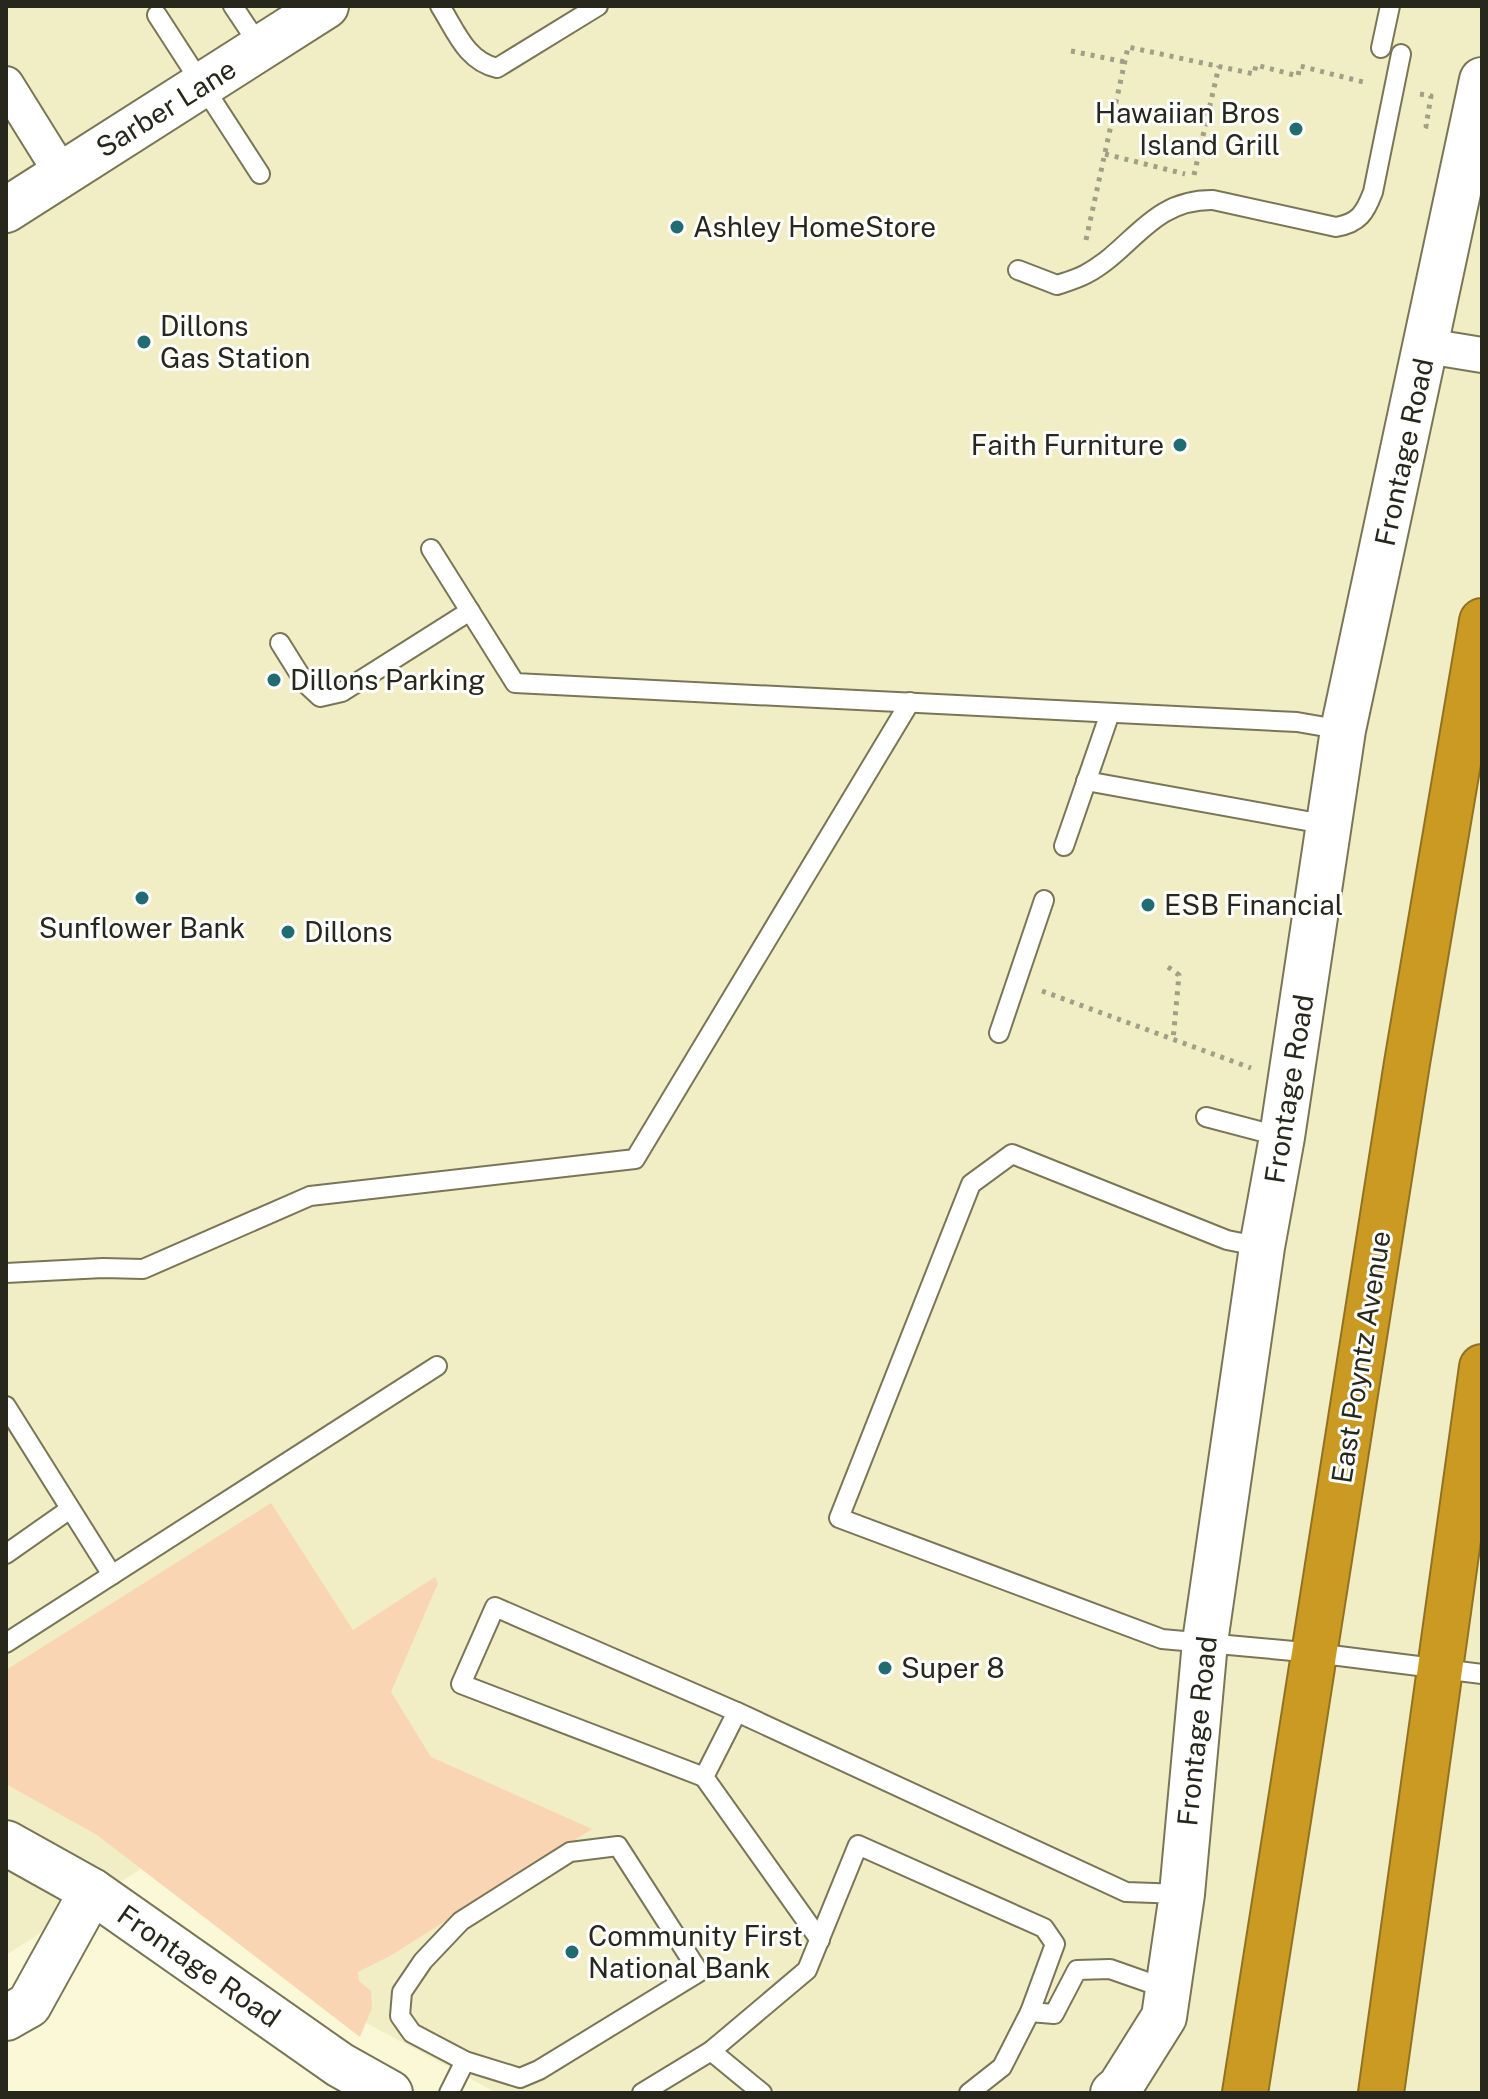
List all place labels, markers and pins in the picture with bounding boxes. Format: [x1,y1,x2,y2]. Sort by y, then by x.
place label: Hawaiian Bros Island Grill [1095,96,1280,161]
marker: Hawaiian Bros Island Grill [1287,120,1305,138]
place label: Ashley HomeStore [693,210,936,243]
marker: Ashley HomeStore [668,218,686,236]
place label: Dillons Gas Station [160,309,310,374]
marker: Dillons Gas Station [135,333,153,351]
place label: Faith Furniture [971,428,1164,461]
marker: Faith Furniture [1171,436,1189,454]
place label: Dillons Parking [290,663,486,696]
marker: Dillons Parking [265,671,283,689]
place label: ESB Financial [1164,888,1343,921]
marker: Sunflower Bank [133,889,151,907]
marker: ESB Financial [1139,896,1157,914]
place label: Sunflower Bank [39,911,245,944]
place label: Dillons [304,915,392,948]
marker: Dillons [279,923,297,941]
place label: Super 8 [901,1651,1005,1684]
marker: Super 8 [876,1659,894,1677]
place label: Community First National Bank [588,1919,803,1984]
marker: Community First National Bank [563,1943,581,1961]

